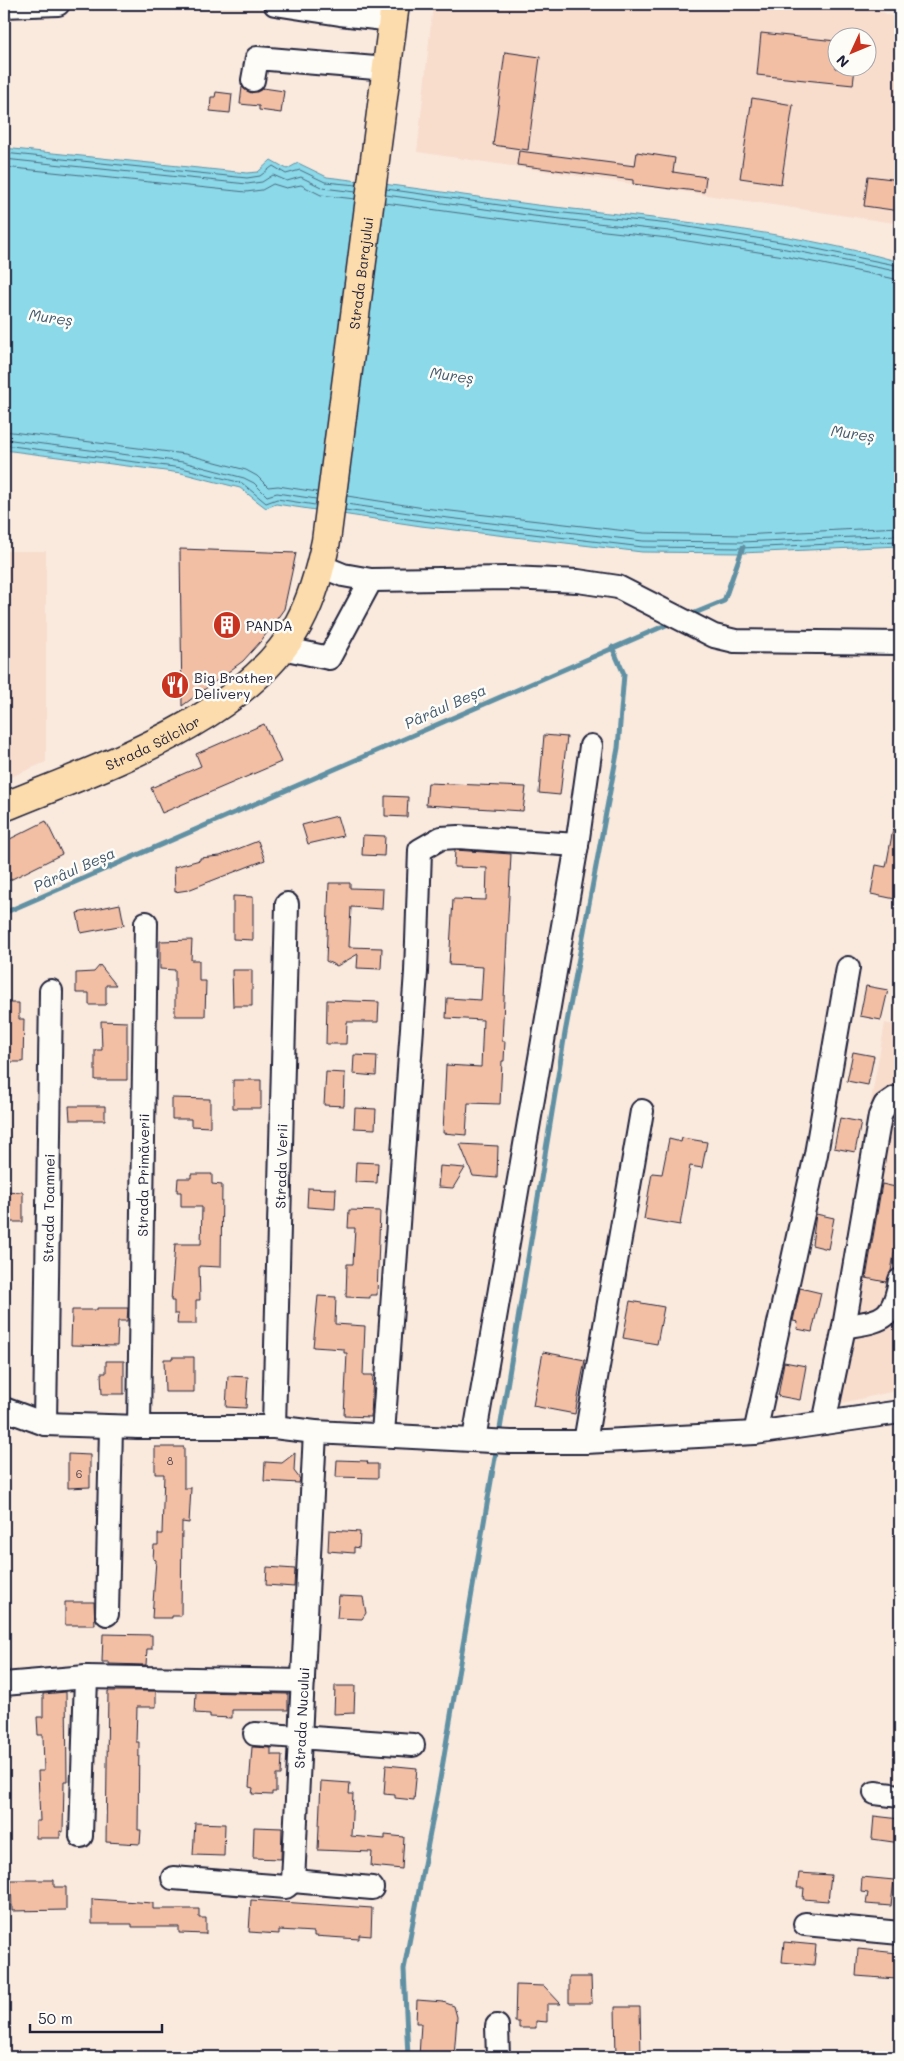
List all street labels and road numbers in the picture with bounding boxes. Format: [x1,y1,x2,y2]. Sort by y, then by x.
street label: Strada Barajului [344,216,377,330]
street label: Strada Sălcilor [102,711,203,774]
street label: Strada Primăverii [132,1113,153,1237]
street label: Strada Verii [270,1123,291,1209]
street label: Strada Toamnei [38,1154,58,1262]
street label: Strada Nucului [289,1667,313,1769]

